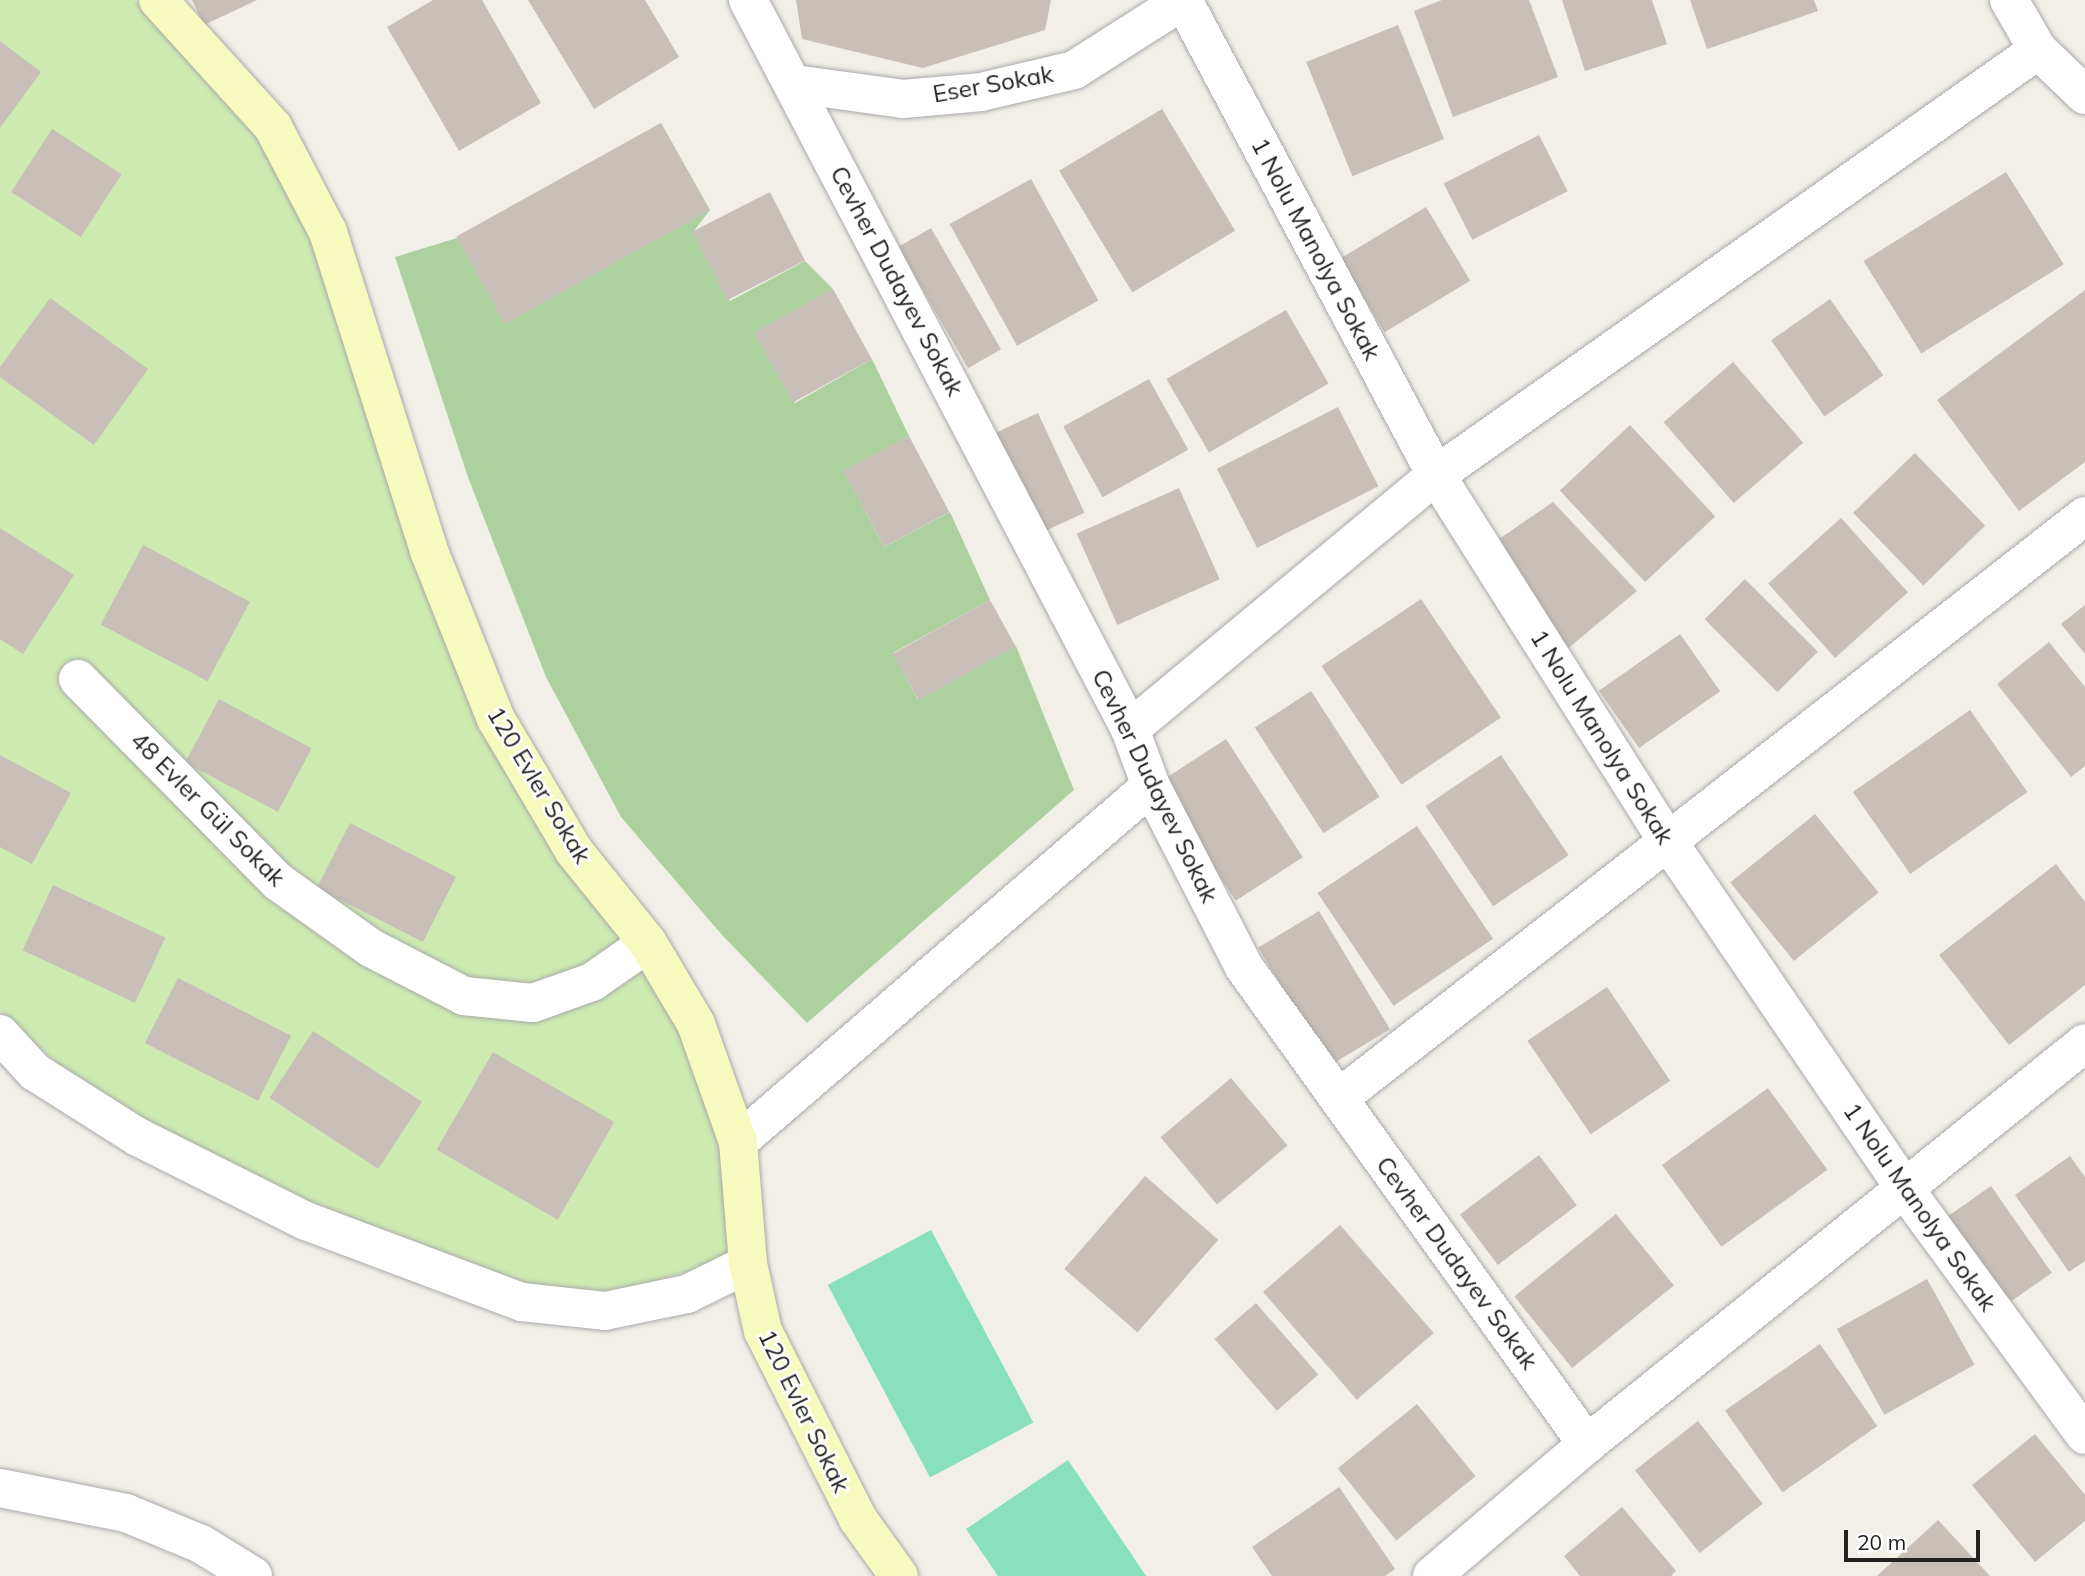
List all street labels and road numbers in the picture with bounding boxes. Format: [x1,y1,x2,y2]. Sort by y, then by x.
street label: Eser Sokak [931,59,1055,109]
street label: 1 Nolu Manolya Sokak [1245,133,1387,365]
street label: Cevher Dudayev Sokak [824,161,970,401]
street label: 1 Nolu Manolya Sokak [1524,624,1680,850]
street label: Cevher Dudayev Sokak [1086,665,1224,907]
street label: 120 Evler Sokak [481,702,597,868]
street label: 48 Evler Gül Sokak [125,726,291,892]
street label: 1 Nolu Manolya Sokak [1837,1097,2003,1317]
street label: Cevher Dudayev Sokak [1370,1151,1544,1375]
street label: 120 Evler Sokak [752,1325,856,1497]

